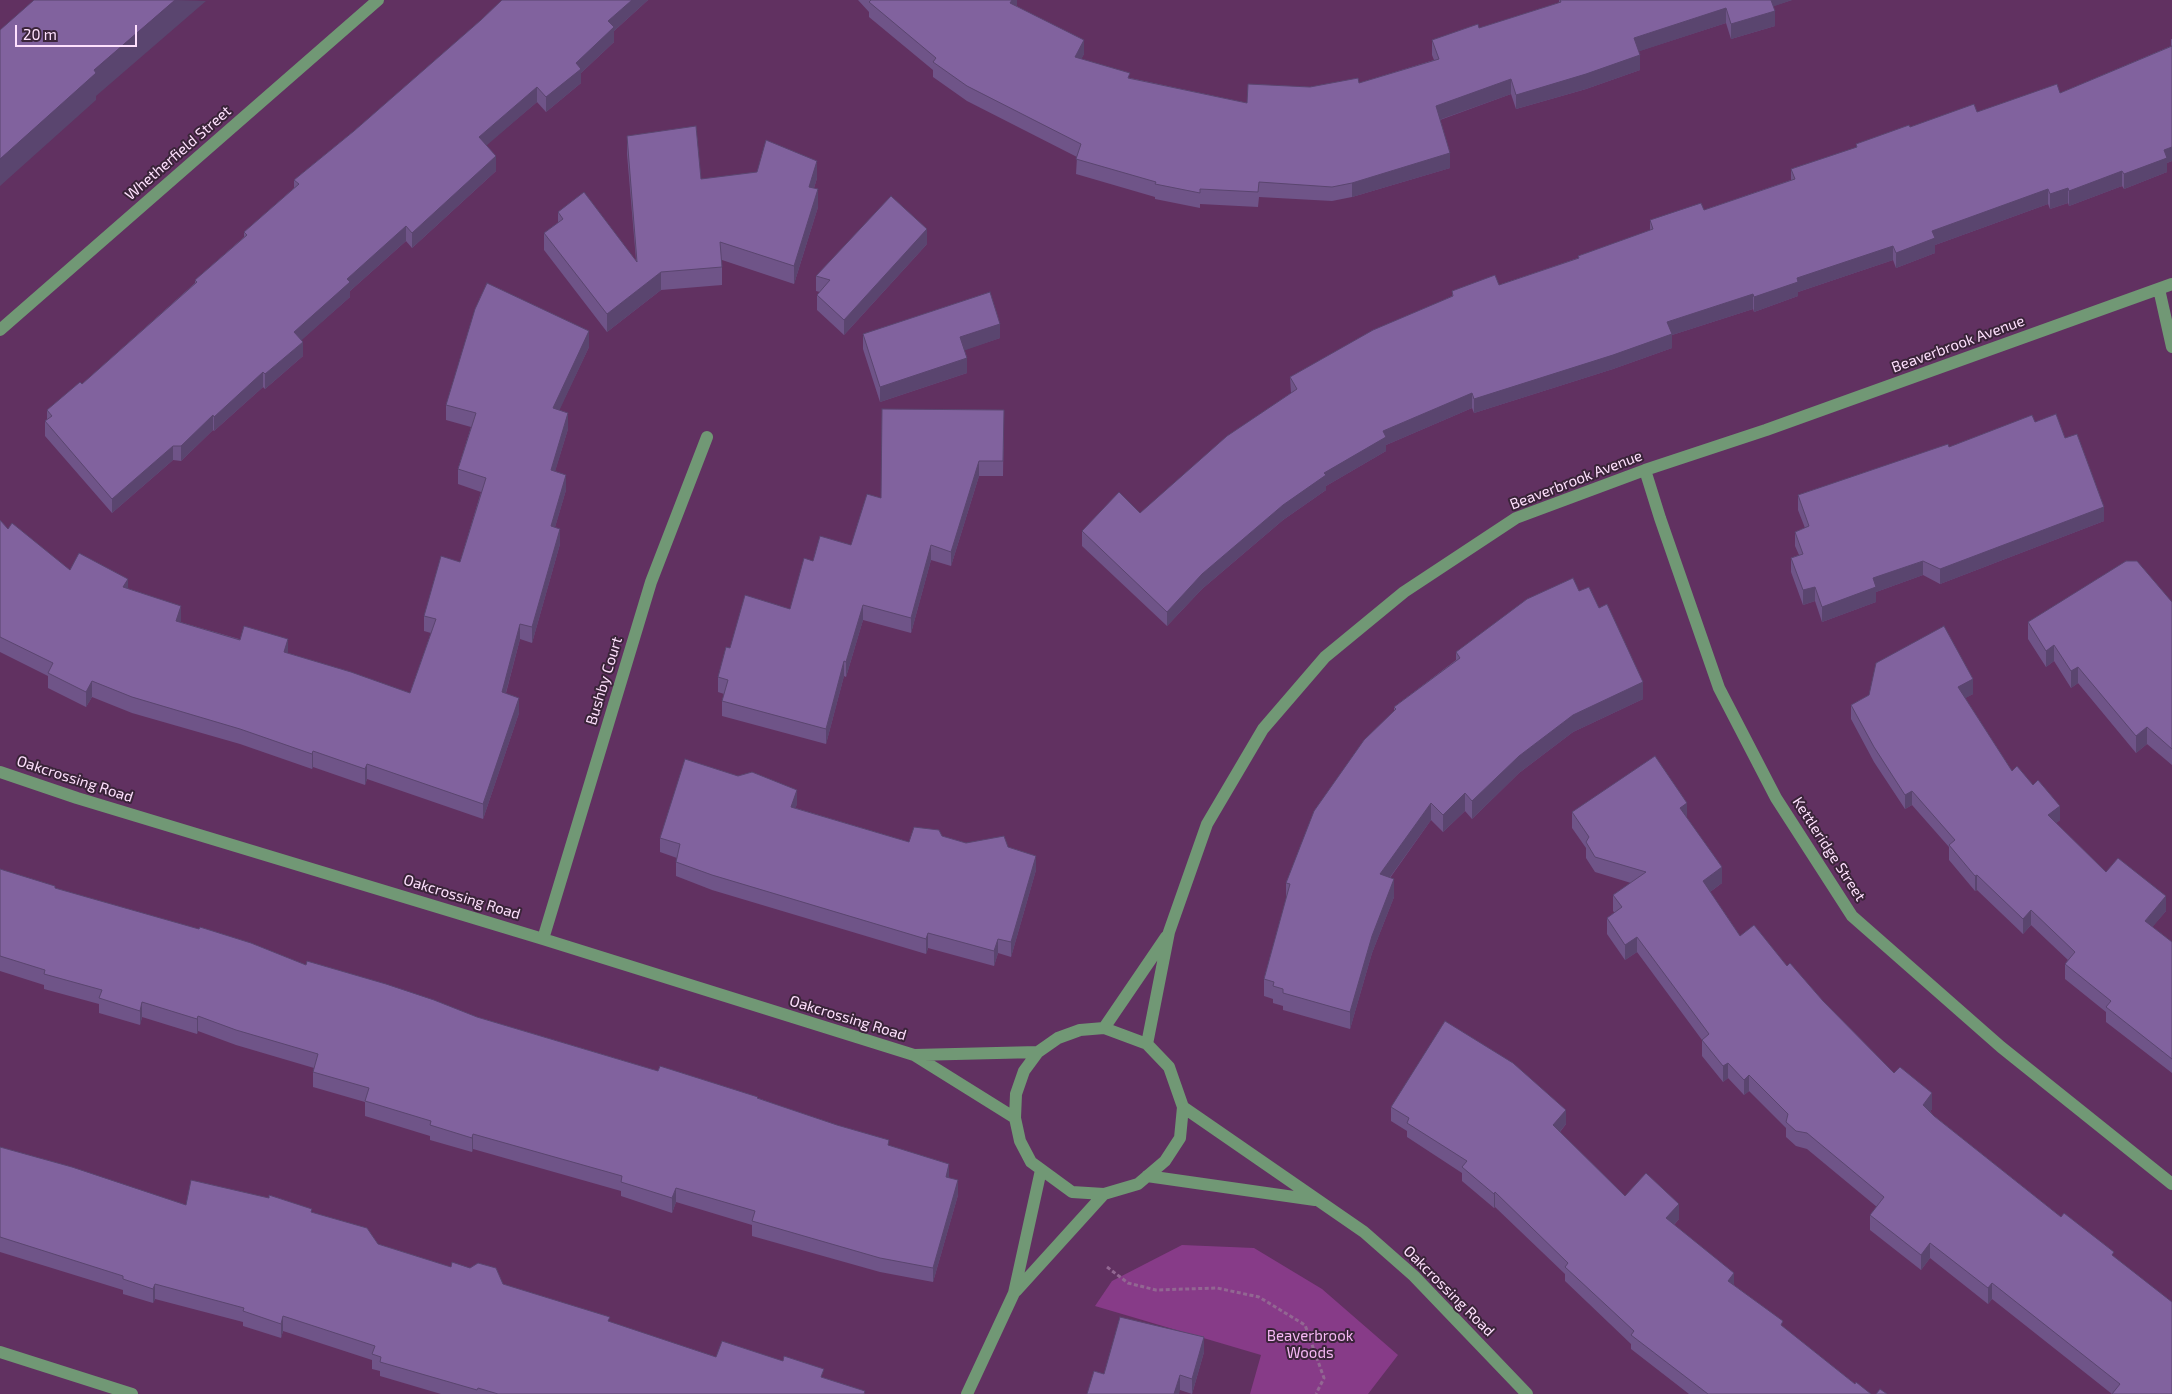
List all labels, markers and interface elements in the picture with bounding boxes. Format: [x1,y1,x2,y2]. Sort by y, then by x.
scale bar [18,15,140,47]
text: 20 m [23,25,57,43]
street label: Whetherfield Street [121,102,235,204]
street label: Beaverbrook Avenue [1889,312,2027,376]
street label: Beaverbrook Avenue [1507,446,1645,514]
street label: Bushby Court [582,635,626,727]
street label: Oakcrossing Road [15,752,135,806]
street label: Kettleridge Street [1789,794,1869,904]
street label: Oakcrossing Road [401,871,523,923]
street label: Oakcrossing Road [787,992,909,1044]
street label: Oakcrossing Road [1400,1242,1498,1340]
park label: Beaverbrook Woods [1267,1327,1353,1362]

